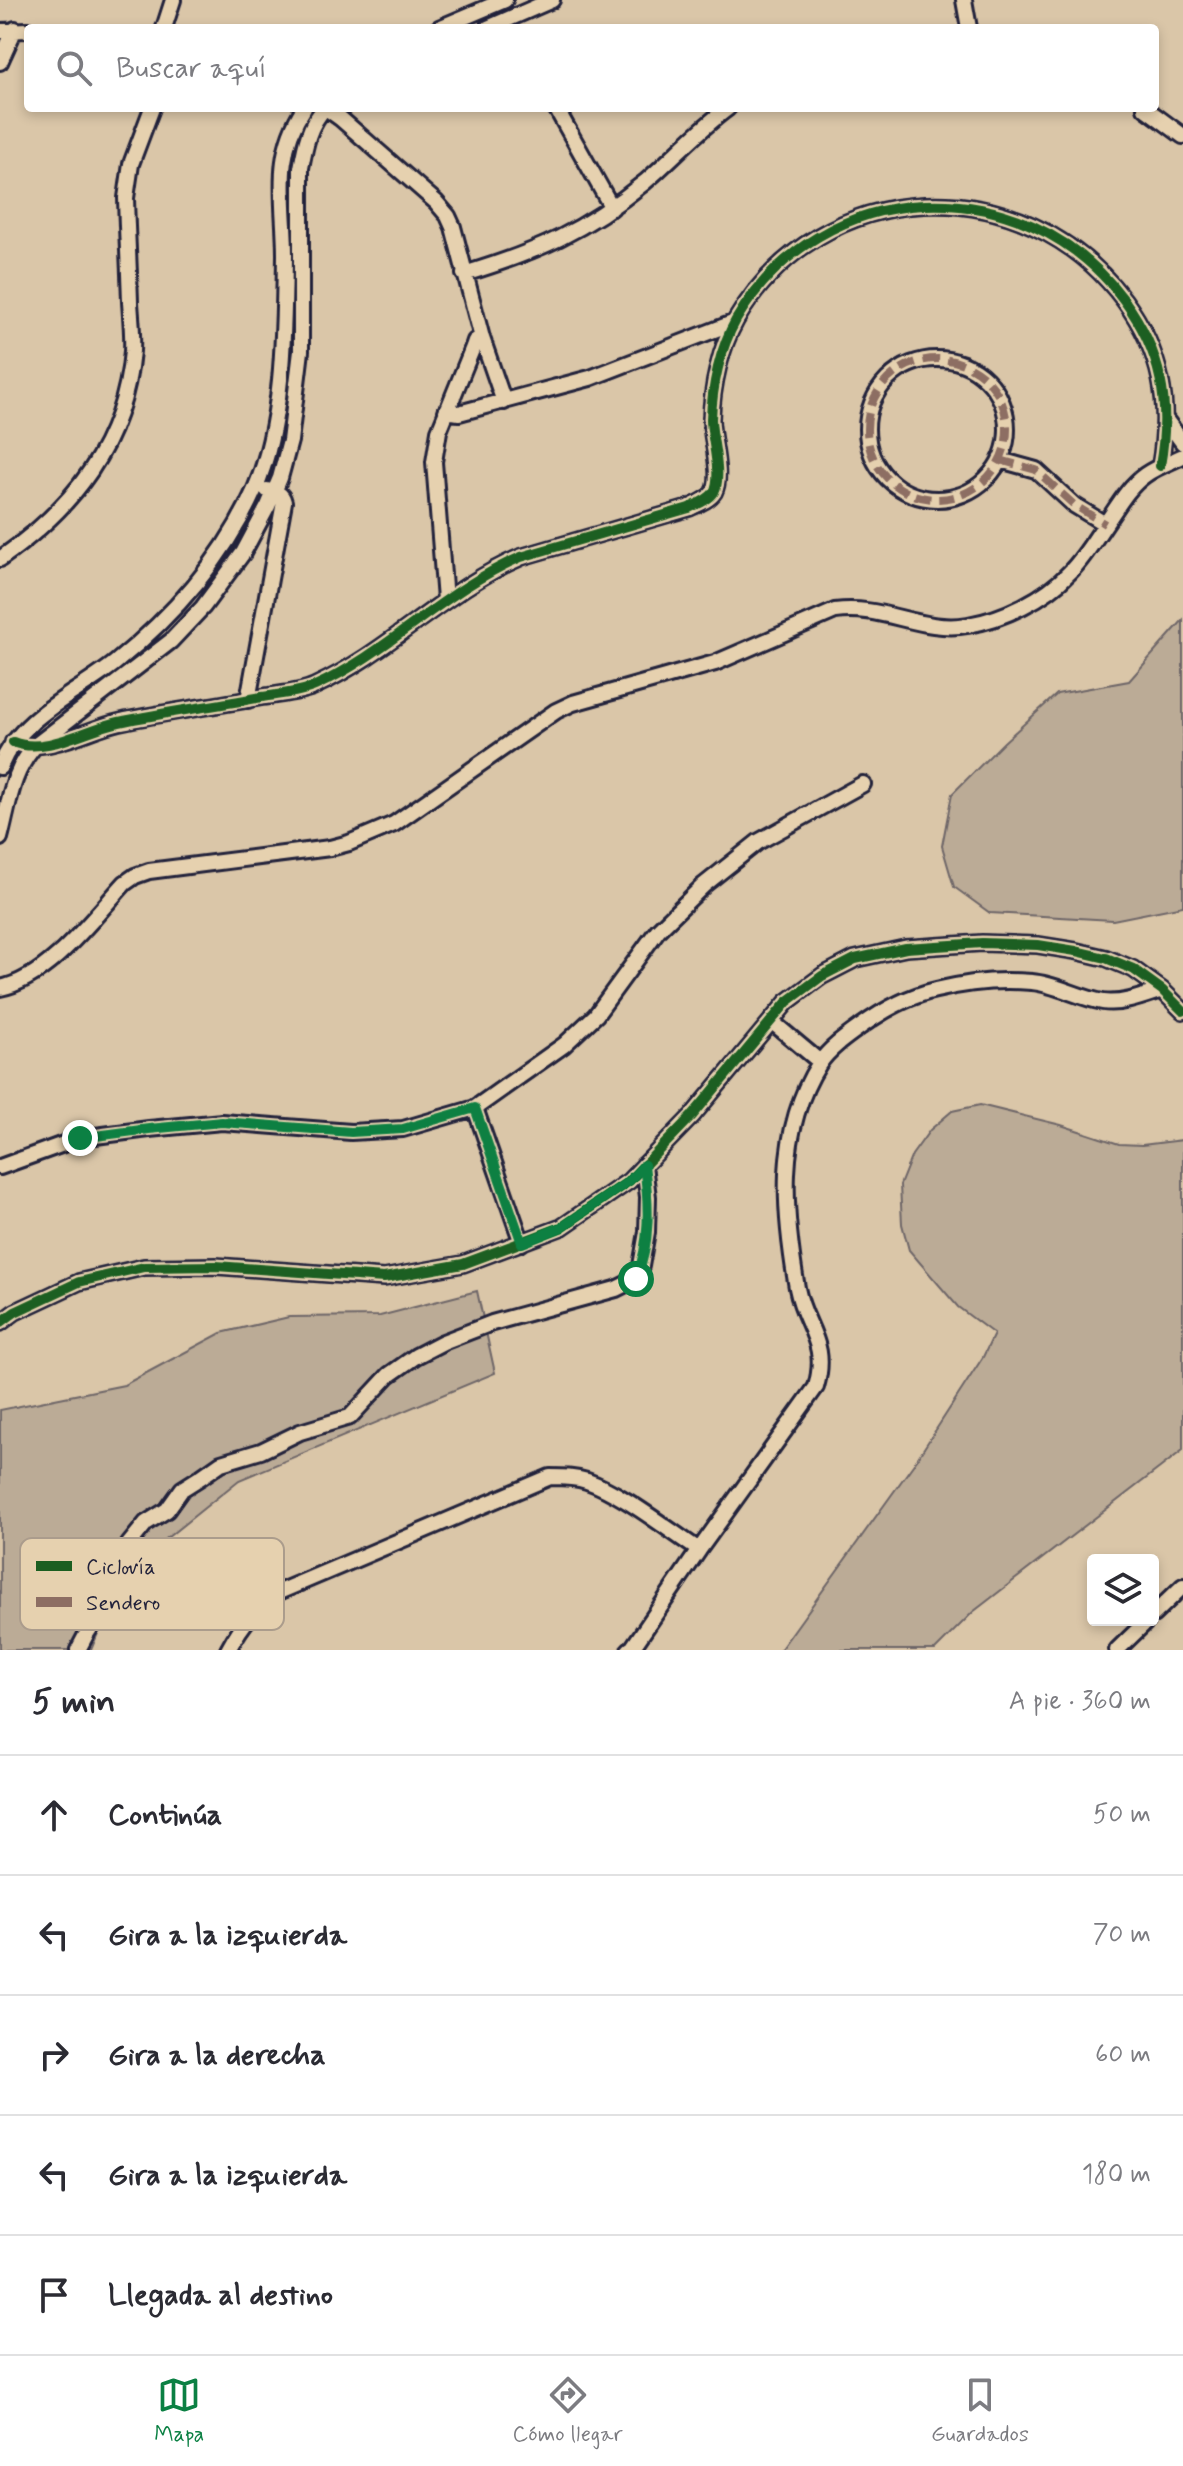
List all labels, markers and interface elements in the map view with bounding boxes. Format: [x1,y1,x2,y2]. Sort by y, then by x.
search box [24,24,1159,112]
icon: search [52,46,96,90]
text: Buscar aquí [116,49,267,88]
route end [62,1120,98,1156]
route start [618,1261,654,1297]
legend [20,1538,284,1630]
text: Ciclovía [86,1554,156,1582]
map controls [1087,1554,1159,1626]
button: layers [1087,1554,1159,1626]
text: Sendero [86,1590,160,1618]
text: 5 min [32,1680,115,1725]
text: A pie · 360 m [1009,1685,1151,1719]
icon: ahead [32,1793,76,1837]
text: Continúa [108,1796,222,1835]
text: 50 m [1093,1798,1151,1832]
icon: left [32,1913,76,1957]
text: Gira a la izquierda [108,1916,347,1955]
text: 70 m [1093,1918,1151,1952]
icon: right [32,2033,76,2077]
text: Gira a la derecha [108,2036,326,2075]
text: 60 m [1095,2038,1151,2072]
icon: left [32,2153,76,2197]
text: Gira a la izquierda [108,2156,347,2195]
text: 180 m [1082,2158,1151,2192]
icon: arrive [32,2273,76,2317]
text: Llegada al destino [108,2276,333,2315]
tab: Mapa [154,2373,204,2449]
tab: Cómo llegar [513,2373,623,2449]
tab: Guardados [931,2373,1029,2449]

